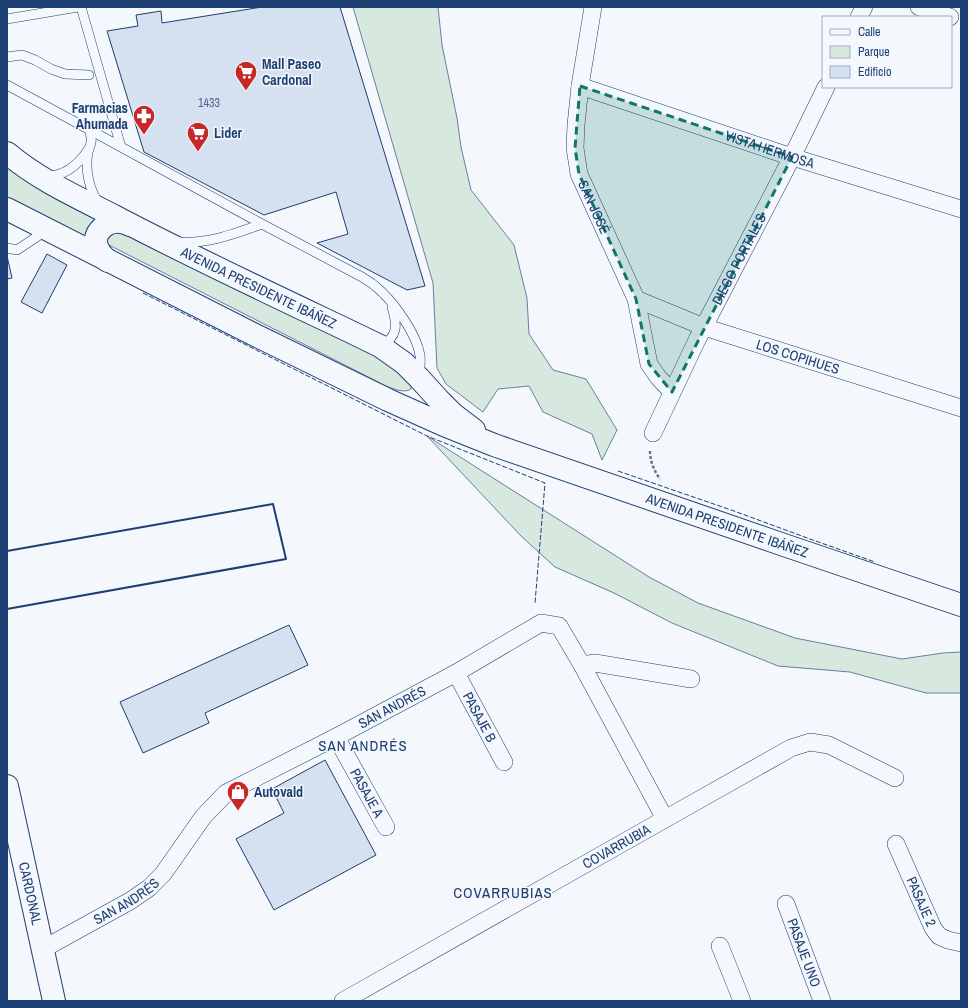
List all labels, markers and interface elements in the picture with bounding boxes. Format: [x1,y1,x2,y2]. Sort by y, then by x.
legend [822,16,952,88]
text: Calle [858,24,880,40]
text: Parque [858,44,890,60]
place label: Mall Paseo Cardonal [262,55,321,89]
supermarket icon: Mall Paseo Cardonal [233,59,259,92]
text: Edificio [858,64,891,80]
house number: 1433 [198,95,220,111]
place label: Farmacias Ahumada [72,99,129,133]
pharmacy icon: Farmacias Ahumada [131,103,157,136]
supermarket icon: Lider [185,120,211,153]
place label: Lider [214,124,243,142]
street label: VISTA HERMOSA [723,126,817,172]
street label: SAN JOSÉ [574,178,614,237]
street label: DIEGO PORTALES [708,210,770,308]
street label: AVENIDA PRESIDENTE IBÁÑEZ [177,242,339,333]
street label: LOS COPIHUES [754,335,842,378]
street label: AVENIDA PRESIDENTE IBÁÑEZ [643,489,811,562]
street label: SAN ANDRÉS [355,682,429,732]
street label: PASAJE B [459,689,501,745]
district label: SAN ANDRÉS [318,735,408,756]
street label: PASAJE A [346,765,388,821]
shop icon: Autovald [225,779,251,812]
place label: Autovald [254,783,303,801]
street label: COVARRUBIA [579,820,654,873]
street label: CARDONAL [15,860,46,927]
street label: SAN ANDRÉS [90,874,163,928]
street label: PASAJE 2 [903,874,940,929]
district label: COVARRUBIAS [453,882,553,903]
street label: PASAJE UNO [783,916,825,990]

